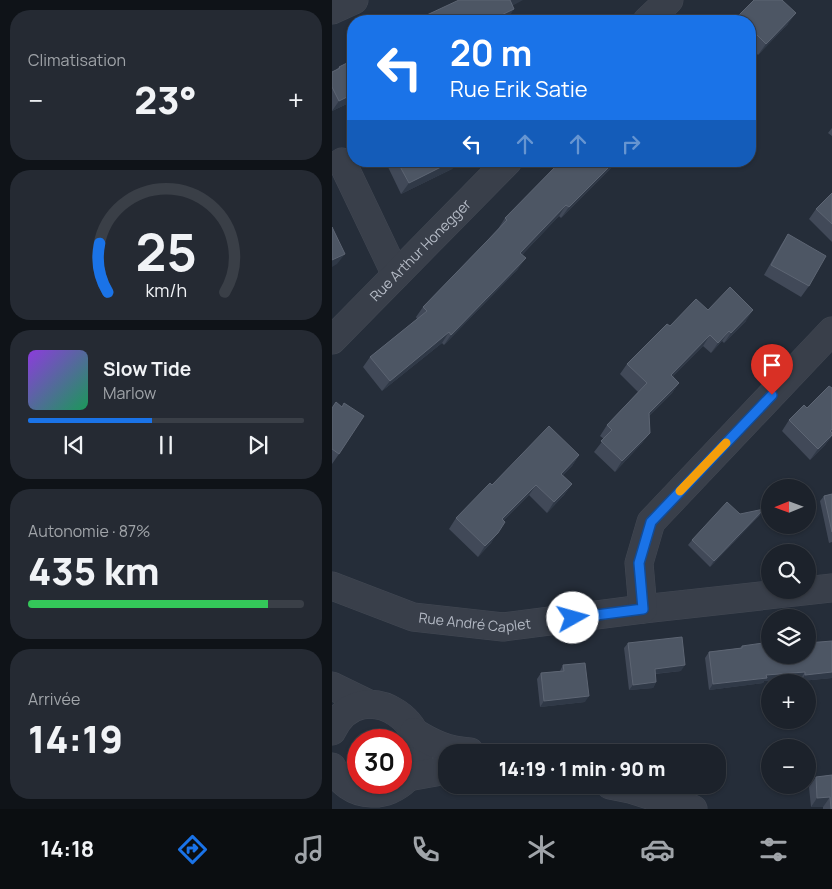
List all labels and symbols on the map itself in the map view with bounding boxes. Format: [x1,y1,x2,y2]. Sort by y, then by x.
street label: Rue Arthur Honegger [365,195,475,305]
pin [751,344,793,395]
north arrow [761,479,816,534]
position arrow [546,591,598,643]
street label: Rue André Caplet [418,608,532,636]
speed limit sign: 30 [347,729,412,794]

